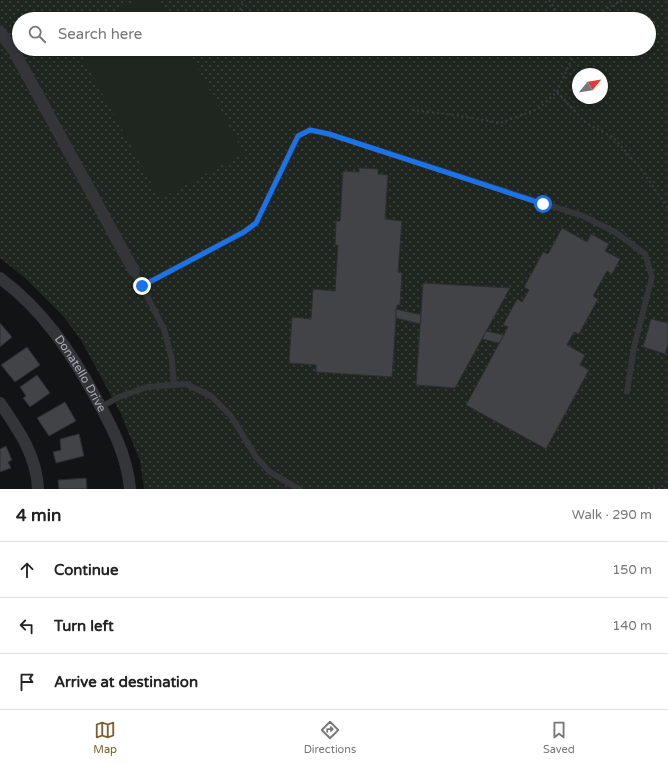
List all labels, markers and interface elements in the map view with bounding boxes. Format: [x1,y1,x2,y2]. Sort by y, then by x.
search box [12,12,656,56]
icon: search [26,23,48,45]
text: Search here [58,25,142,43]
north arrow [572,68,608,104]
route start [534,195,552,213]
route end [133,277,151,295]
street label: Donatello Drive [52,332,109,415]
text: 4 min [16,505,61,526]
text: Walk · 290 m [572,507,652,523]
icon: ahead [16,559,38,581]
text: Continue [54,561,118,579]
text: 150 m [612,562,652,578]
icon: left [16,615,38,637]
text: Turn left [54,617,114,635]
text: 140 m [612,618,652,634]
icon: arrive [16,671,38,693]
text: Arrive at destination [54,673,198,691]
tab: Map [93,719,117,756]
tab: Directions [304,719,356,756]
tab: Saved [543,719,575,756]

